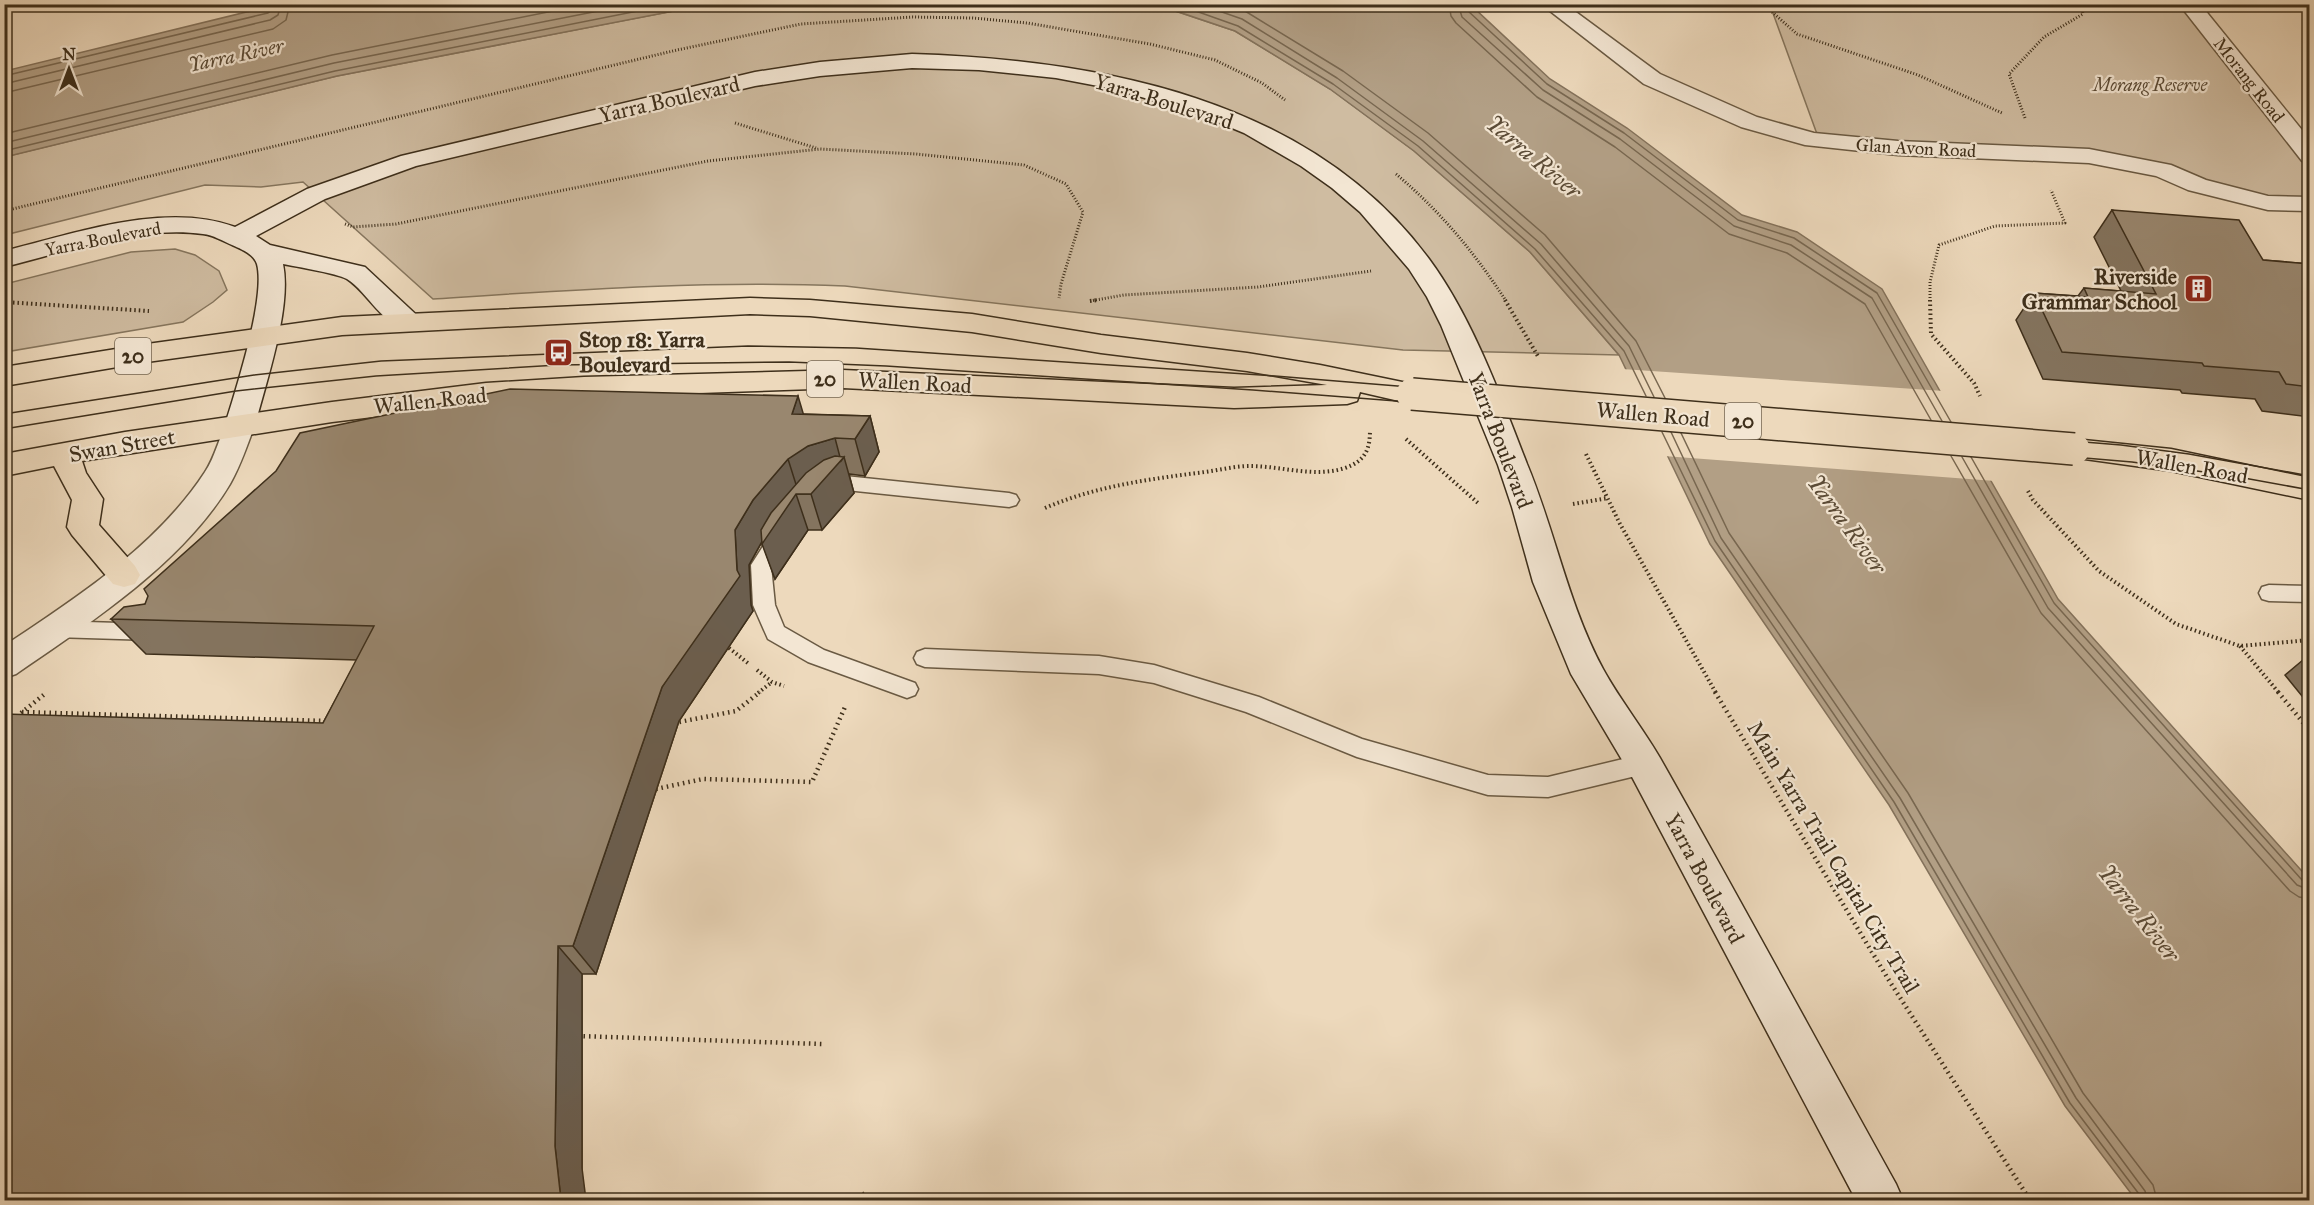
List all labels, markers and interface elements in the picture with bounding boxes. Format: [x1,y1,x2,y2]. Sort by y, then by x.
water label: Yarra River [186,33,287,77]
street label: Morang Road [2208,33,2289,128]
north arrow [39,39,99,99]
text: N [62,45,76,64]
street label: Yarra Boulevard [1091,68,1237,135]
street label: Yarra Boulevard [596,70,742,129]
park label: Morang Reserve [2091,74,2208,96]
water label: Yarra River [1480,108,1589,207]
street label: Glan Avon Road [1855,134,1977,162]
street label: Yarra Boulevard [43,217,163,261]
place label: Riverside Grammar School [2022,263,2178,315]
building icon: Riverside Grammar School [2182,273,2214,305]
place label: Stop 18: Yarra Boulevard [579,326,705,378]
bus stop icon: Stop 18: Yarra Boulevard [542,336,574,368]
road number: 20 [115,338,151,374]
road number: 20 [807,361,843,397]
street label: Wallen Road [858,366,972,399]
street label: Yarra Boulevard [1462,368,1539,512]
street label: Wallen Road [372,381,488,420]
street label: Wallen Road [1595,396,1711,433]
road number: 20 [1725,403,1761,439]
street label: Swan Street [67,423,178,468]
street label: Wallen Road [2134,443,2250,490]
water label: Yarra River [1801,468,1894,581]
street label: Main Yarra Trail Capital City Trail [1741,716,1926,998]
street label: Yarra Boulevard [1659,808,1750,948]
water label: Yarra River [2092,858,2188,969]

